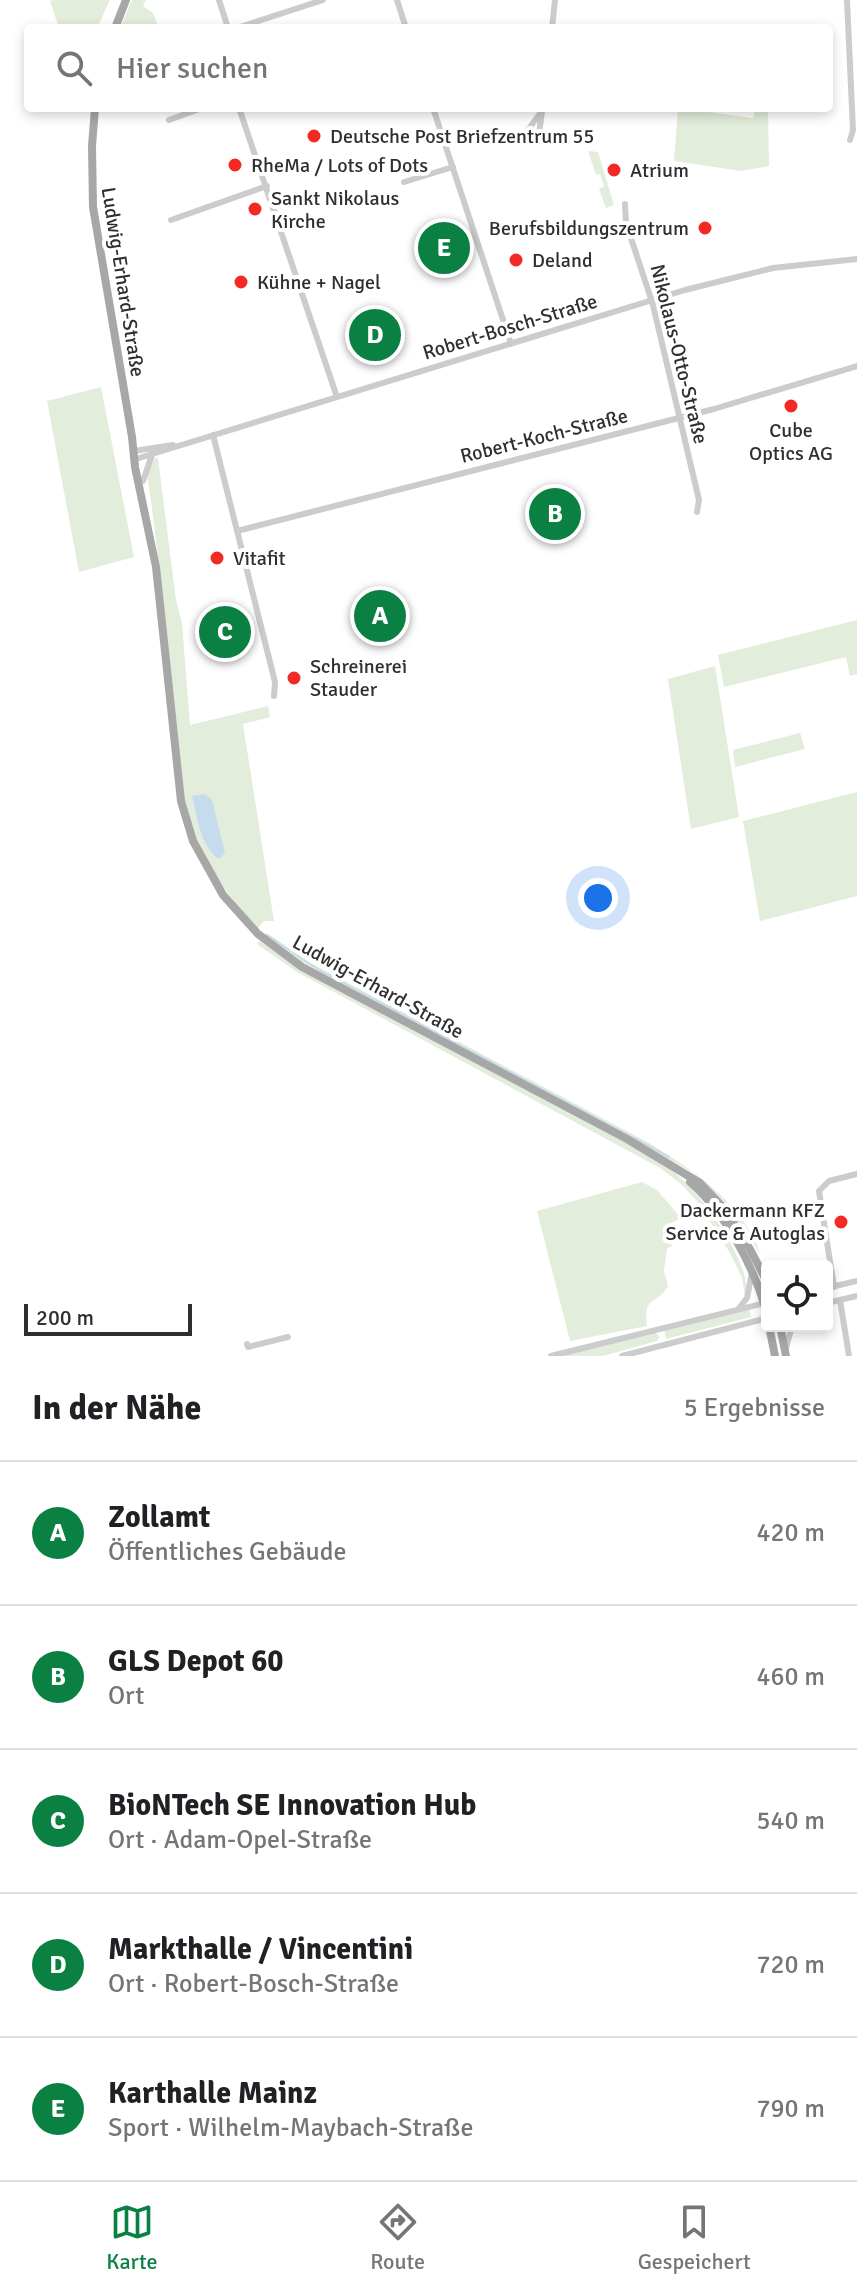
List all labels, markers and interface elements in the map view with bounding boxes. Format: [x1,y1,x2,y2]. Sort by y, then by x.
search box [24,24,833,112]
icon: search [52,46,96,90]
text: Hier suchen [116,50,268,87]
place label: Deutsche Post Briefzentrum 55 [330,124,594,149]
marker: Deutsche Post Briefzentrum 55 [305,127,323,145]
place label: RheMa / Lots of Dots [251,153,428,178]
marker: RheMa / Lots of Dots [226,156,244,174]
place label: Atrium [630,158,689,183]
marker: Atrium [605,161,623,179]
street label: Ludwig-Erhard-Straße [96,185,150,379]
place label: Sankt Nikolaus Kirche [271,186,400,234]
marker: Sankt Nikolaus Kirche [246,200,264,218]
place label: Berufsbildungszentrum [489,216,689,241]
pin: E [418,218,470,278]
marker: Berufsbildungszentrum [696,219,714,237]
place label: Deland [532,248,593,273]
marker: Deland [507,251,525,269]
street label: Nikolaus-Otto-Straße [645,262,713,446]
place label: Kühne + Nagel [257,270,381,295]
marker: Kühne + Nagel [232,273,250,291]
street label: Robert-Bosch-Straße [420,289,600,365]
pin: D [349,305,401,365]
marker: Cube Optics AG [782,397,800,415]
street label: Robert-Koch-Straße [458,403,630,469]
place label: Cube Optics AG [749,418,833,466]
pin: B [529,484,581,544]
place label: Vitafit [233,546,285,571]
marker: Vitafit [208,549,226,567]
pin: A [354,586,406,646]
pin: C [199,602,251,662]
place label: Schreinerei Stauder [310,654,407,702]
marker: Schreinerei Stauder [285,669,303,687]
your location [578,878,618,918]
street label: Ludwig-Erhard-Straße [288,930,468,1044]
place label: Dackermann KFZ Service & Autoglas [666,1198,825,1246]
marker: Dackermann KFZ Service & Autoglas [832,1213,850,1231]
map controls [761,1260,833,1332]
button: locate [761,1260,833,1332]
scale bar [24,1300,192,1336]
text: 200 m [36,1304,94,1331]
text: In der Nähe [32,1387,201,1429]
text: 5 Ergebnisse [684,1392,825,1424]
text: Zollamt [108,1499,210,1536]
text: A [50,1517,66,1549]
text: 420 m [756,1517,825,1549]
text: Öffentliches Gebäude [108,1536,347,1568]
text: GLS Depot 60 [108,1643,284,1680]
text: B [50,1661,66,1693]
text: 460 m [756,1661,825,1693]
text: Ort [108,1680,144,1712]
text: BioNTech SE Innovation Hub [108,1787,476,1824]
text: C [50,1805,66,1837]
text: 540 m [756,1805,825,1837]
text: Ort · Adam-Opel-Straße [108,1824,372,1856]
text: Markthalle / Vincentini [108,1931,413,1968]
text: D [49,1949,67,1981]
text: 720 m [756,1949,825,1981]
text: Ort · Robert-Bosch-Straße [108,1968,399,2000]
text: Karthalle Mainz [108,2075,317,2112]
text: E [51,2093,65,2125]
text: 790 m [756,2093,825,2125]
text: Sport · Wilhelm-Maybach-Straße [108,2112,473,2144]
tab: Karte [106,2200,158,2275]
tab: Route [370,2200,425,2275]
tab: Gespeichert [638,2200,751,2275]

